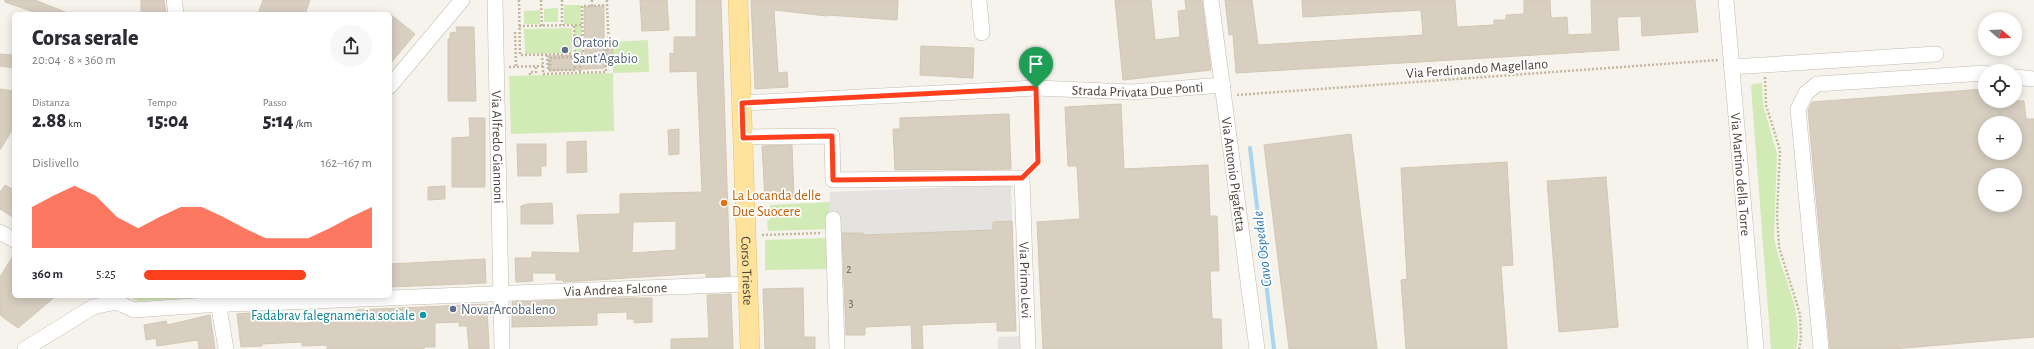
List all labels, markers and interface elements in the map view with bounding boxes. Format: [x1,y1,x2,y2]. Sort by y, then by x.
north arrow [1978,12,2022,56]
map controls [1978,12,2022,212]
button: share [330,25,372,67]
text: Corsa serale [32,27,138,49]
place label: Oratorio Sant'Agabio [573,36,638,66]
marker: Oratorio Sant'Agabio [560,45,570,55]
pin [1019,47,1053,88]
icon: arrive [1025,53,1047,75]
text: 20:04 · 8 × 360 m [32,54,116,67]
street label: Via Ferdinando Magellano [1406,57,1549,81]
button: locate [1978,64,2022,108]
street label: Strada Privata Due Ponti [1071,81,1204,100]
street label: Via Alfredo Giannoni [489,90,505,204]
text: Distanza [32,97,70,108]
text: Tempo [147,97,177,108]
text: Passo [263,97,287,108]
text: 2.88 [32,111,66,131]
text: 15:04 [147,111,189,131]
text: 5:14 [263,111,294,131]
street label: Via Martino della Torre [1728,112,1752,237]
street label: Via Antonio Pigafetta [1219,116,1248,233]
button: + [1978,116,2022,160]
text: km [66,118,82,129]
text: /km [294,118,312,129]
text: Dislivello [32,157,79,170]
text: 162–167 m [321,157,372,170]
button: − [1978,168,2022,212]
place label: La Locanda delle Due Suocere [732,189,821,219]
marker: La Locanda delle Due Suocere [719,198,729,208]
water label: Cavo Ospedale [1250,210,1275,288]
street label: Corso Trieste [738,236,754,306]
street label: Via Primo Levi [1016,241,1033,319]
house number: 2 [846,263,852,275]
text: 360 m [32,268,63,281]
text: 5:25 [96,268,116,281]
street label: Via Andrea Falcone [563,281,667,299]
house number: 3 [849,297,854,309]
place label: NovarArcobaleno [461,303,556,317]
marker: NovarArcobaleno [448,304,458,314]
place label: Fadabrav falegnameria sociale [251,309,415,323]
marker: Fadabrav falegnameria sociale [418,310,428,320]

